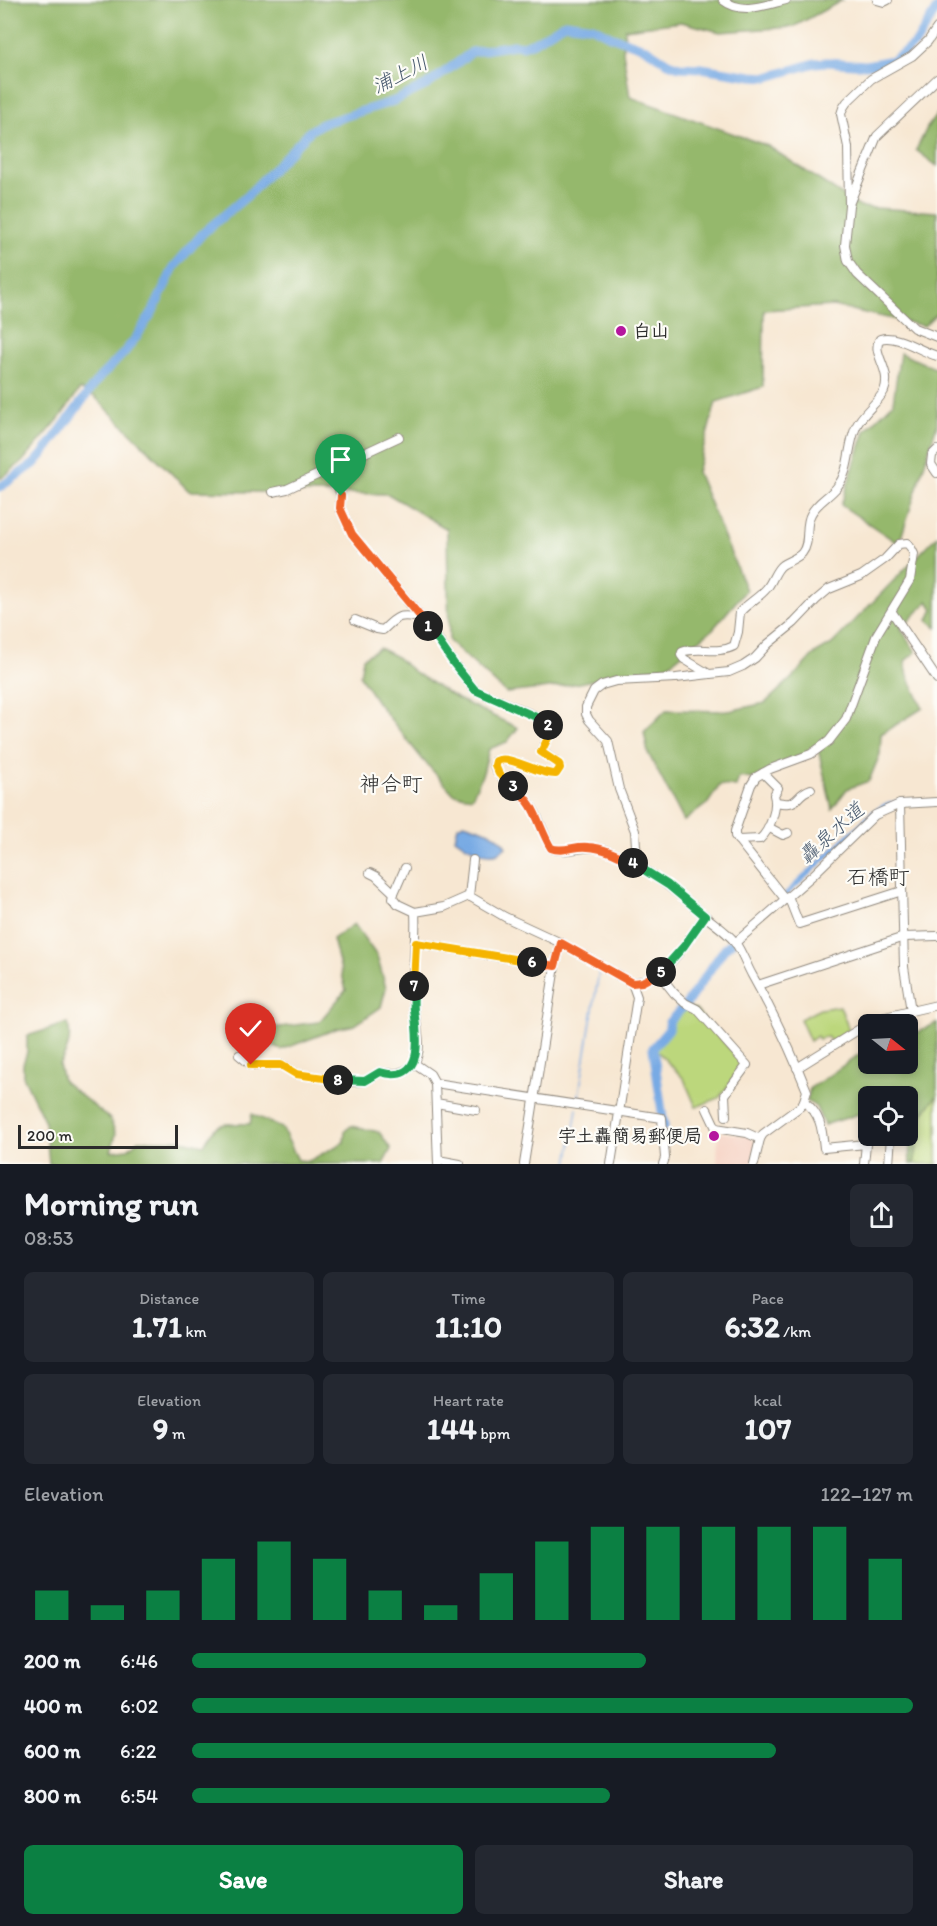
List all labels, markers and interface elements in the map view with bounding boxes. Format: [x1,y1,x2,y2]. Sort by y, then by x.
water label: 浦上川 [368,50,432,98]
place label: 白山 [633,320,669,342]
marker: 白山 [614,324,628,338]
pin [315,434,366,496]
icon: arrive [324,443,357,476]
pin: 1 [413,611,443,641]
text: 1 [424,616,432,635]
pin: 2 [533,710,563,740]
text: 2 [544,715,552,734]
district label: 神合町 [360,771,423,796]
pin: 3 [498,771,528,801]
text: 3 [509,776,517,795]
water label: 轟泉水道 [793,796,870,869]
pin: 4 [618,848,648,878]
text: 4 [628,853,638,872]
district label: 石橋町 [847,864,910,889]
pin: 6 [517,947,547,977]
text: 6 [528,952,536,971]
pin: 5 [646,957,676,987]
text: 5 [657,962,665,981]
pin: 7 [399,971,429,1001]
text: 7 [410,976,418,995]
pin [225,1003,276,1065]
icon: check [234,1012,267,1045]
north arrow [858,1014,918,1074]
map controls [858,1014,918,1146]
pin: 8 [323,1065,353,1095]
text: 8 [334,1070,342,1089]
button: locate [858,1086,918,1146]
scale bar [18,1122,178,1150]
place label: 宇土轟簡易郵便局 [558,1125,702,1147]
text: 200 m [27,1126,72,1145]
marker: 宇土轟簡易郵便局 [707,1129,721,1143]
text: Morning run [24,1184,199,1223]
button: share [850,1184,913,1247]
text: 08:53 [24,1226,74,1250]
text: Distance [139,1289,199,1308]
text: Time [451,1289,486,1308]
text: Pace [752,1289,784,1308]
text: 1.71 [132,1308,182,1345]
text: 11:10 [435,1308,502,1345]
text: 6:32 [724,1308,780,1345]
text: km [182,1322,207,1341]
text: /km [780,1322,811,1341]
text: Elevation [137,1391,201,1410]
text: Heart rate [433,1391,504,1410]
text: kcal [754,1391,782,1410]
text: 9 [153,1410,168,1447]
text: 144 [427,1410,477,1447]
text: 107 [744,1410,791,1447]
text: m [168,1424,186,1443]
text: bpm [477,1424,510,1443]
text: Elevation [24,1482,103,1506]
text: 122–127 m [820,1482,913,1506]
text: 200 m [24,1649,80,1673]
text: 6:46 [120,1649,158,1673]
text: 400 m [24,1694,82,1718]
text: 6:02 [120,1694,158,1718]
text: 600 m [24,1739,81,1763]
text: 6:22 [120,1739,157,1763]
text: 800 m [24,1784,81,1808]
text: 6:54 [120,1784,158,1808]
button: Save [24,1845,463,1914]
button: Share [475,1845,913,1914]

